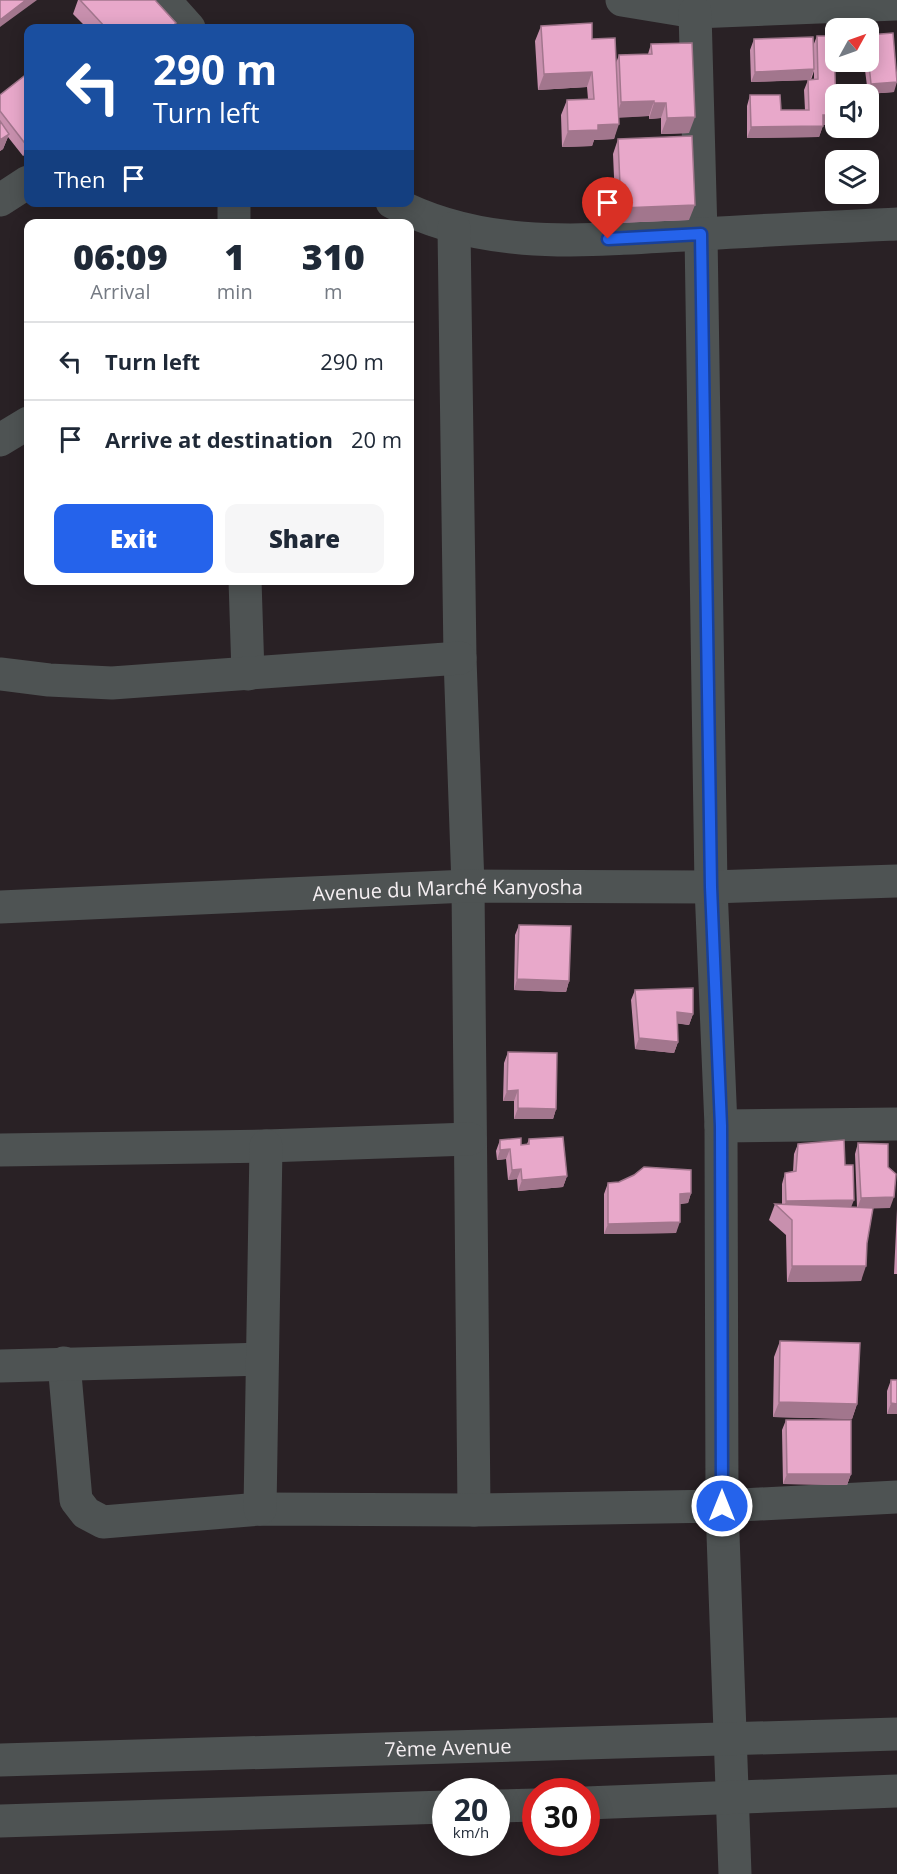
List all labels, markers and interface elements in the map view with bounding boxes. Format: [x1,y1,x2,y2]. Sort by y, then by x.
north arrow [825,18,879,72]
map controls [825,18,879,204]
text: 290 m [153,40,277,97]
icon: left [54,48,132,126]
button: sound [825,84,879,138]
text: Turn left [153,94,260,131]
button: layers [825,150,879,204]
icon: arrive [117,162,150,195]
text: Then [54,164,105,194]
pin [582,177,633,239]
icon: arrive [591,186,624,219]
text: 06:09 [73,232,168,281]
text: 1 [224,232,245,281]
text: 310 [302,232,365,281]
text: Arrival [90,278,151,305]
text: min [217,278,253,305]
text: m [324,278,343,305]
icon: left [54,345,87,378]
text: Turn left [105,346,200,376]
text: 290 m [320,346,384,376]
icon: arrive [54,423,87,456]
text: Arrive at destination [105,424,333,454]
text: 20 m [351,424,402,454]
button: Exit [54,504,213,573]
button: Share [225,504,384,573]
street label: Avenue du Marché Kanyosha [312,872,583,906]
position arrow [690,1474,754,1538]
street label: 7ème Avenue [384,1732,512,1762]
speed limit sign: 30 [522,1778,600,1856]
text: 20 [454,1789,488,1830]
text: km/h [453,1822,489,1842]

